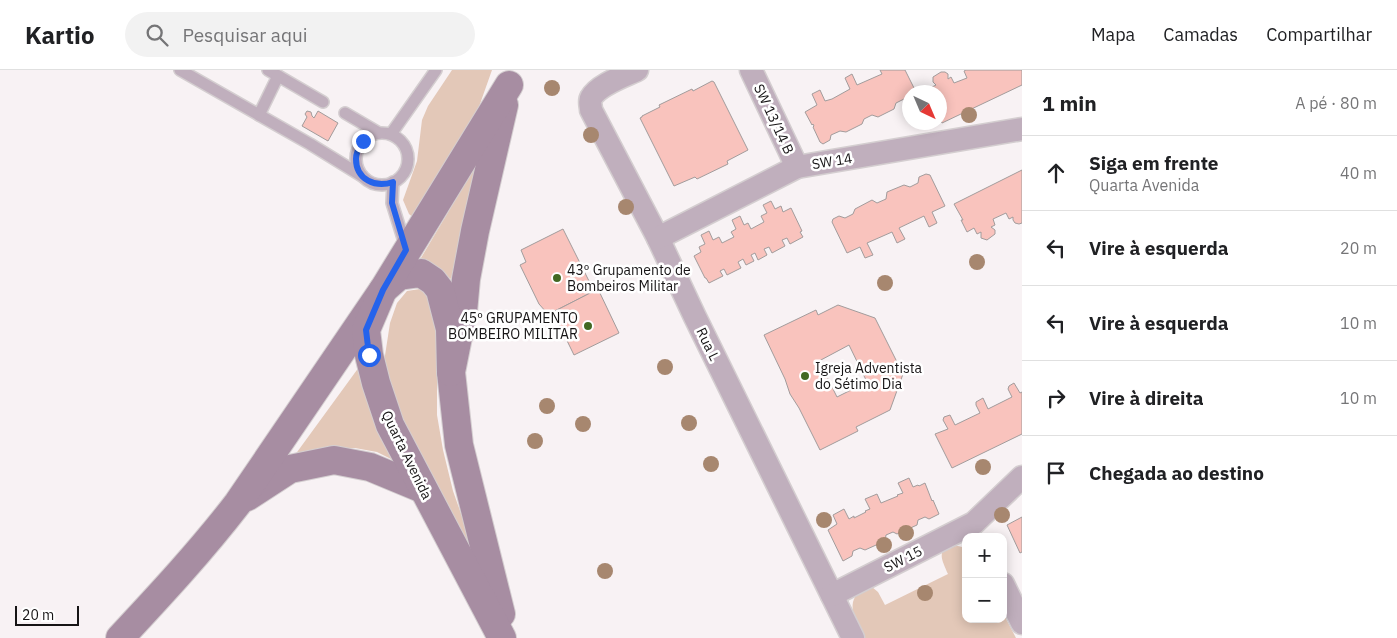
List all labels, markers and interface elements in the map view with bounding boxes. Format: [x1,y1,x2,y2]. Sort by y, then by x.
search box [125,12,475,57]
text: Kartio [25,19,95,51]
icon: search [143,21,171,49]
text: Pesquisar aqui [183,23,307,47]
text: Mapa [1091,23,1135,46]
text: Camadas [1163,23,1238,46]
text: Compartilhar [1266,23,1372,46]
street label: SW 13/14 B [750,81,798,157]
north arrow [902,85,947,130]
text: 1 min [1042,89,1097,117]
text: A pé · 80 m [1295,93,1377,113]
route end [352,130,375,153]
street label: SW 14 [810,149,854,173]
text: Siga em frente [1089,151,1219,175]
icon: ahead [1042,159,1070,187]
text: 40 m [1340,163,1377,183]
text: Quarta Avenida [1089,175,1199,195]
icon: left [1042,234,1070,262]
text: Vire à esquerda [1089,236,1229,260]
text: 20 m [1340,238,1377,258]
place label: 43º Grupamento de Bombeiros Militar [567,261,691,295]
marker: 43º Grupamento de Bombeiros Militar [551,272,563,284]
place label: 45º GRUPAMENTO BOMBEIRO MILITAR [448,309,578,343]
icon: left [1042,309,1070,337]
text: Vire à esquerda [1089,311,1229,335]
text: 10 m [1340,313,1377,333]
marker: 45º GRUPAMENTO BOMBEIRO MILITAR [582,320,594,332]
street label: Rua L [692,324,724,364]
route start [358,344,381,367]
place label: Igreja Adventista do Sétimo Dia [815,359,923,393]
marker: Igreja Adventista do Sétimo Dia [799,370,811,382]
icon: right [1042,384,1070,412]
text: Vire à direita [1089,386,1204,410]
text: 10 m [1340,388,1377,408]
street label: Quarta Avenida [378,408,436,503]
icon: arrive [1042,459,1070,487]
text: Chegada ao destino [1089,461,1264,485]
map controls [962,533,1007,623]
button: + [962,533,1007,578]
street label: SW 15 [881,542,925,576]
button: − [962,578,1007,623]
scale bar [15,603,79,626]
text: 20 m [22,606,54,624]

